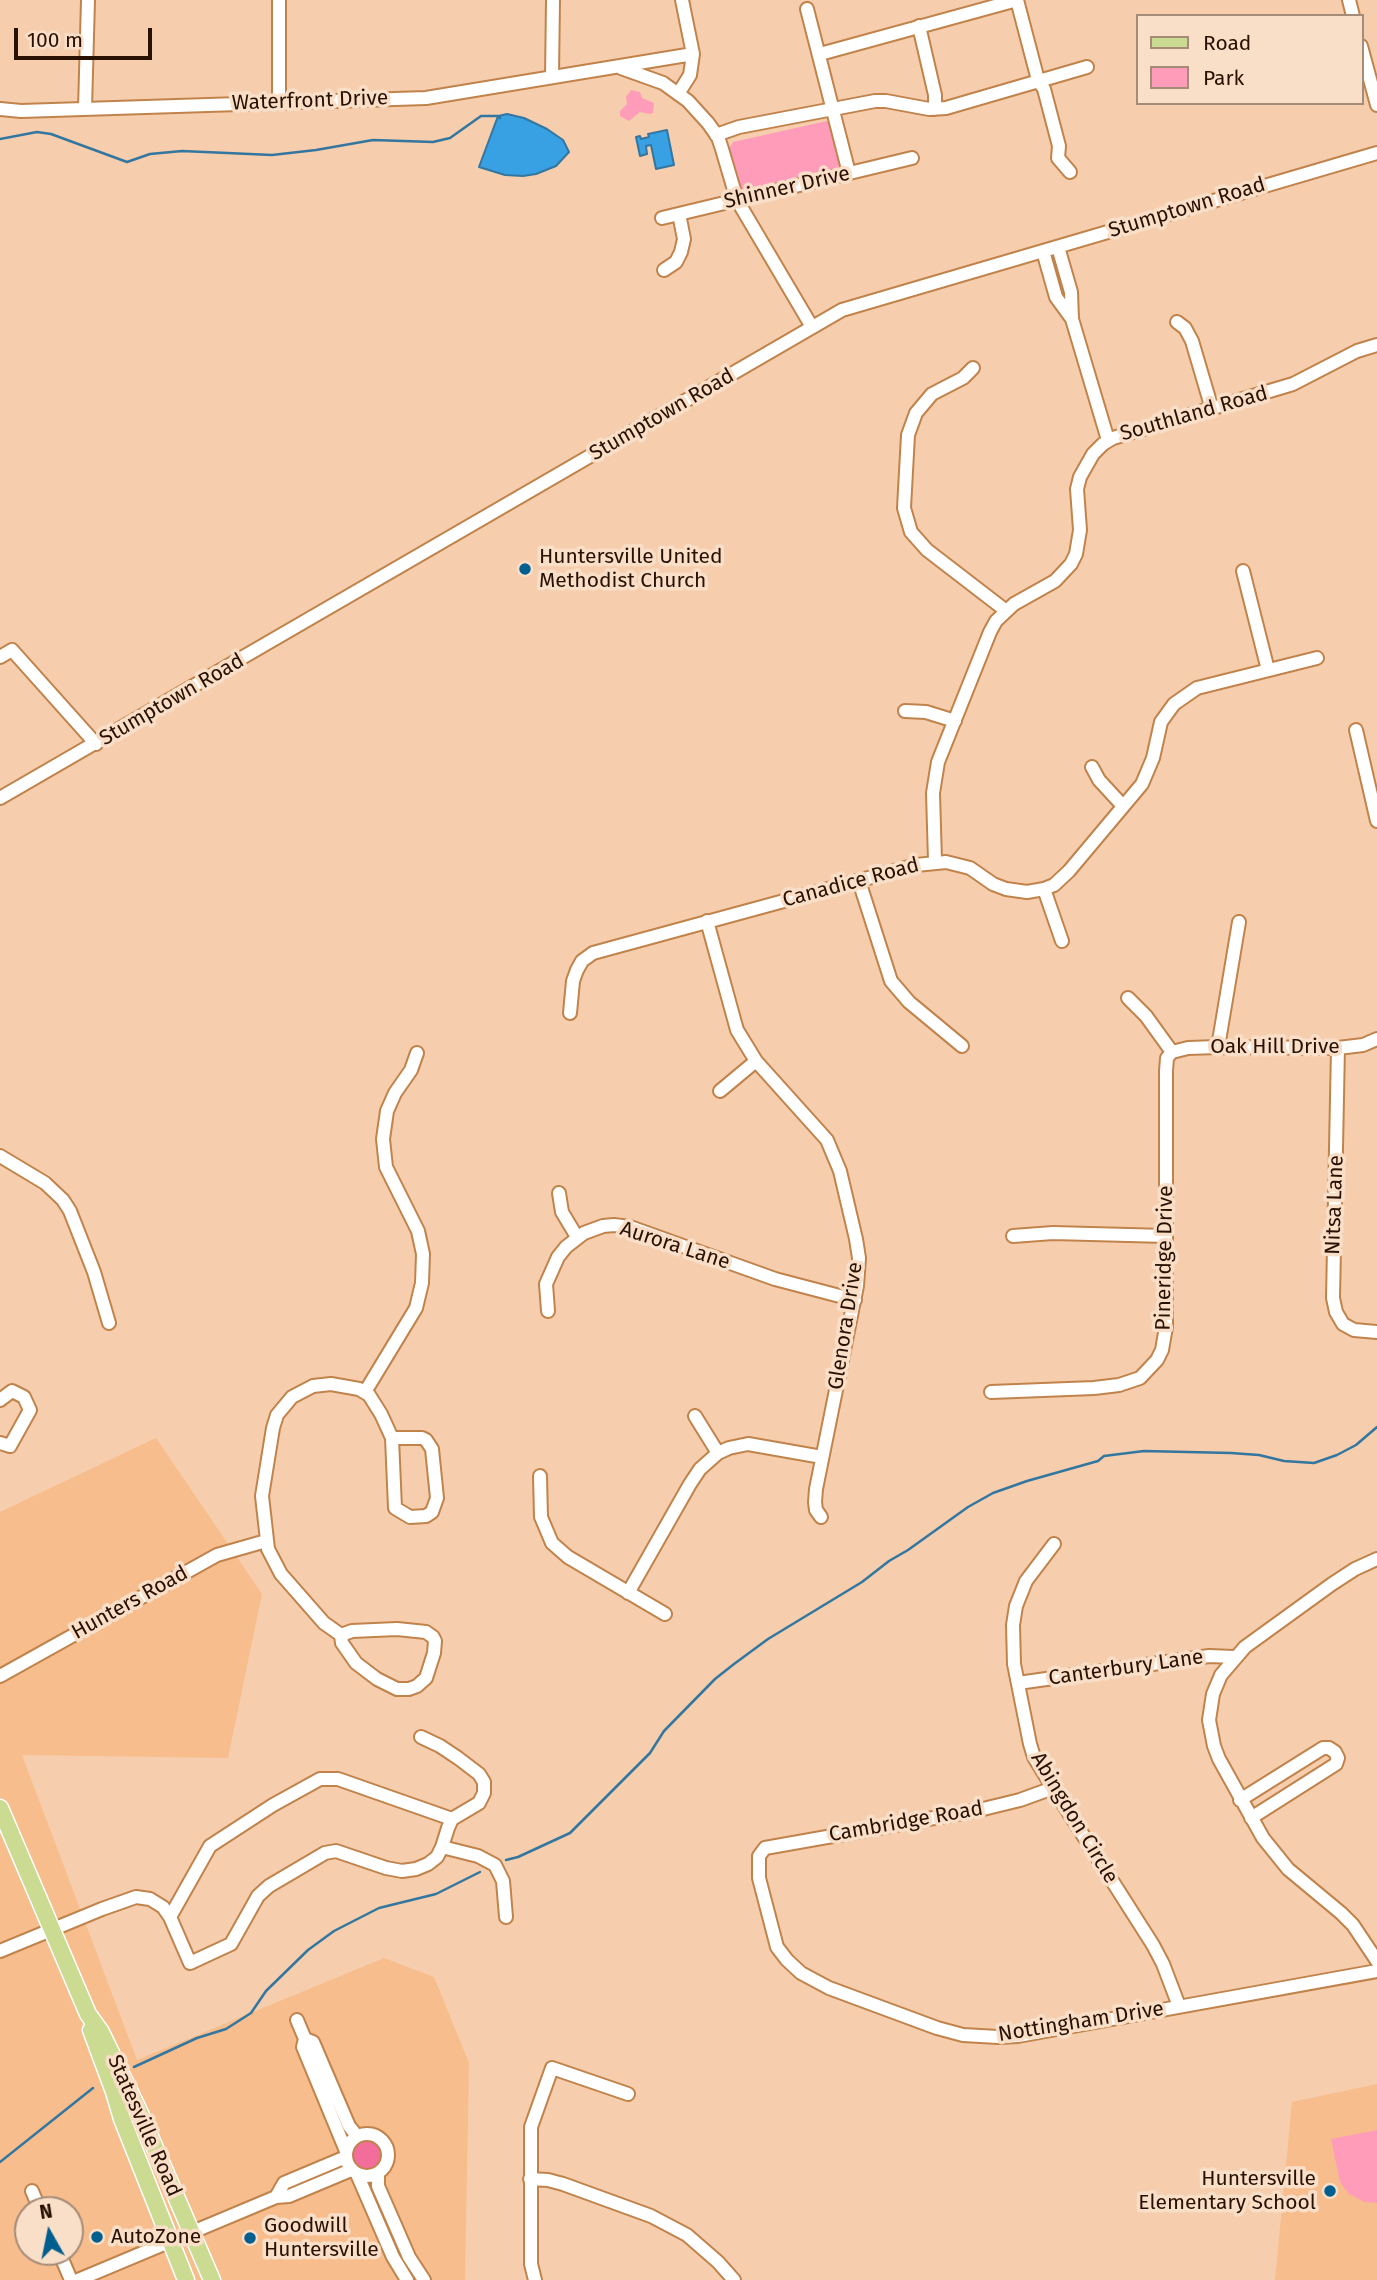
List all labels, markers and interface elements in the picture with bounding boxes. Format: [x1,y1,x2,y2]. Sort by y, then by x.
scale bar [18,14,156,58]
legend [1136,14,1363,105]
text: 100 m [27,27,83,53]
text: Road [1203,30,1251,56]
text: Park [1203,65,1244,91]
street label: Waterfront Drive [231,86,389,116]
street label: Shinner Drive [721,161,853,215]
street label: Stumptown Road [1106,172,1268,244]
street label: Stumptown Road [585,363,739,467]
street label: Southland Road [1117,381,1271,447]
place label: Huntersville United Methodist Church [539,544,723,594]
marker: Huntersville United Methodist Church [517,561,533,577]
street label: Stumptown Road [95,648,249,752]
street label: Canadice Road [780,853,922,913]
street label: Oak Hill Drive [1210,1034,1340,1060]
street label: Nitsa Lane [1321,1155,1349,1255]
street label: Pineridge Drive [1151,1185,1179,1331]
street label: Aurora Lane [617,1216,733,1276]
street label: Glenora Drive [823,1260,869,1392]
street label: Hunters Road [67,1561,193,1645]
street label: Canterbury Lane [1047,1645,1205,1691]
street label: Abingdon Circle [1025,1748,1123,1888]
street label: Cambridge Road [827,1796,985,1848]
street label: Nottingham Drive [996,1996,1166,2048]
street label: Statesville Road [102,2051,186,2201]
place label: Huntersville Elementary School [1138,2166,1316,2216]
marker: Huntersville Elementary School [1322,2183,1338,2199]
north arrow [14,2196,84,2266]
text: N [38,2199,54,2224]
place label: Goodwill Huntersville [264,2213,379,2263]
place label: AutoZone [111,2224,201,2250]
marker: AutoZone [89,2229,105,2245]
marker: Goodwill Huntersville [242,2230,258,2246]

